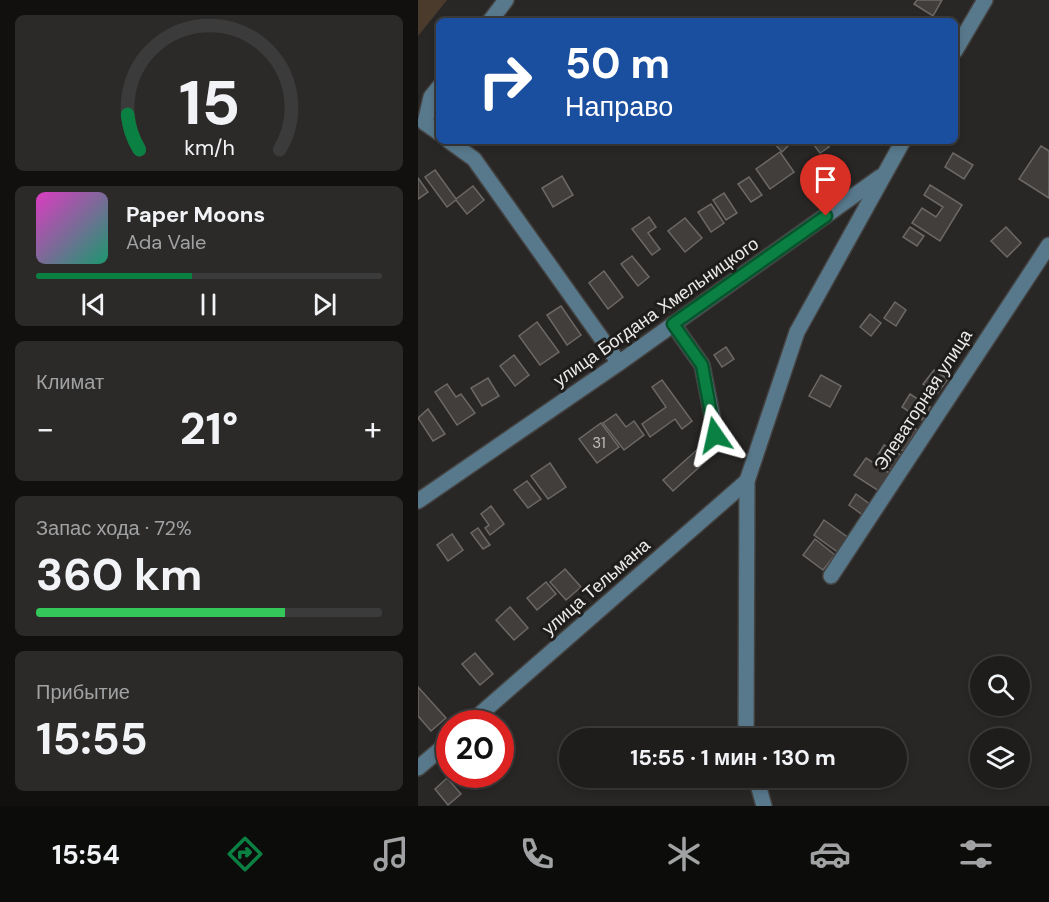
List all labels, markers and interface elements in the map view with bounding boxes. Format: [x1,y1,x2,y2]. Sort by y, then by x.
text: 50 m [565,36,670,91]
icon: right [466,42,544,120]
text: 15 [178,62,240,143]
text: Направо [565,89,673,124]
text: km/h [184,134,234,162]
pin [800,154,851,216]
icon: arrive [809,163,842,196]
text: Paper Moons [126,200,265,229]
text: Ada Vale [126,229,206,255]
street label: улица Богдана Хмельницкого [549,232,763,392]
icon: previous [77,288,110,321]
icon: pause [192,288,225,321]
icon: next [308,288,341,321]
street label: Элеваторная улица [868,324,978,475]
text: Климат [36,369,104,395]
text: 21° [180,399,238,458]
position arrow [683,403,747,467]
text: − [36,407,54,450]
text: + [364,407,382,450]
house number: 31 [592,433,606,453]
text: Запас хода · 72% [36,515,192,541]
street label: улица Тельмана [537,533,656,641]
text: 360 km [36,545,202,604]
map controls [970,656,1030,788]
button: search [970,656,1030,716]
text: Прибытие [36,679,130,705]
text: 15:55 [36,709,148,768]
speed limit sign: 20 [436,710,514,788]
button: layers [970,728,1030,788]
text: 15:55 · 1 мин · 130 m [630,743,836,772]
icon: directions [224,833,266,875]
icon: music [370,833,412,875]
icon: phone [516,833,558,875]
icon: climate [663,833,705,875]
icon: car [809,833,851,875]
icon: filters [955,833,997,875]
text: 15:54 [52,837,120,872]

